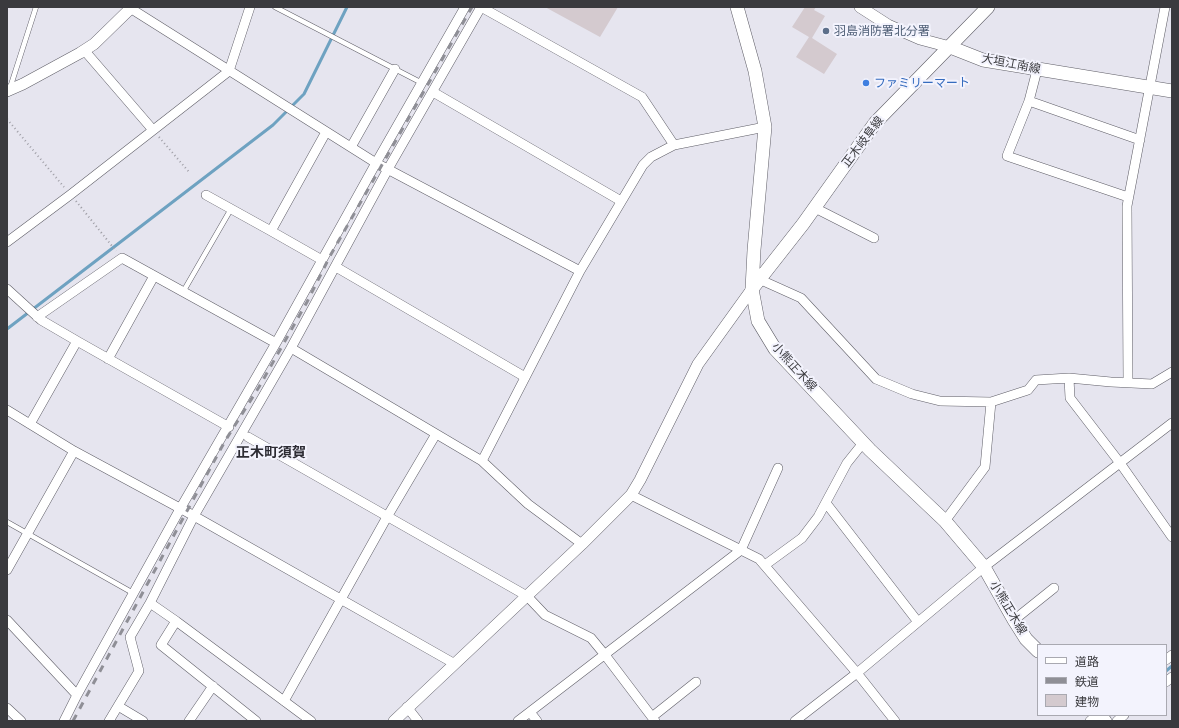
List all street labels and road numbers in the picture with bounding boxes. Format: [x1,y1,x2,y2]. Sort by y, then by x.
street label: 大垣江南線 [980,51,1042,77]
street label: 正木岐阜線 [839,114,887,170]
street label: 小熊正木線 [769,340,819,394]
street label: 小熊正木線 [986,579,1030,637]

